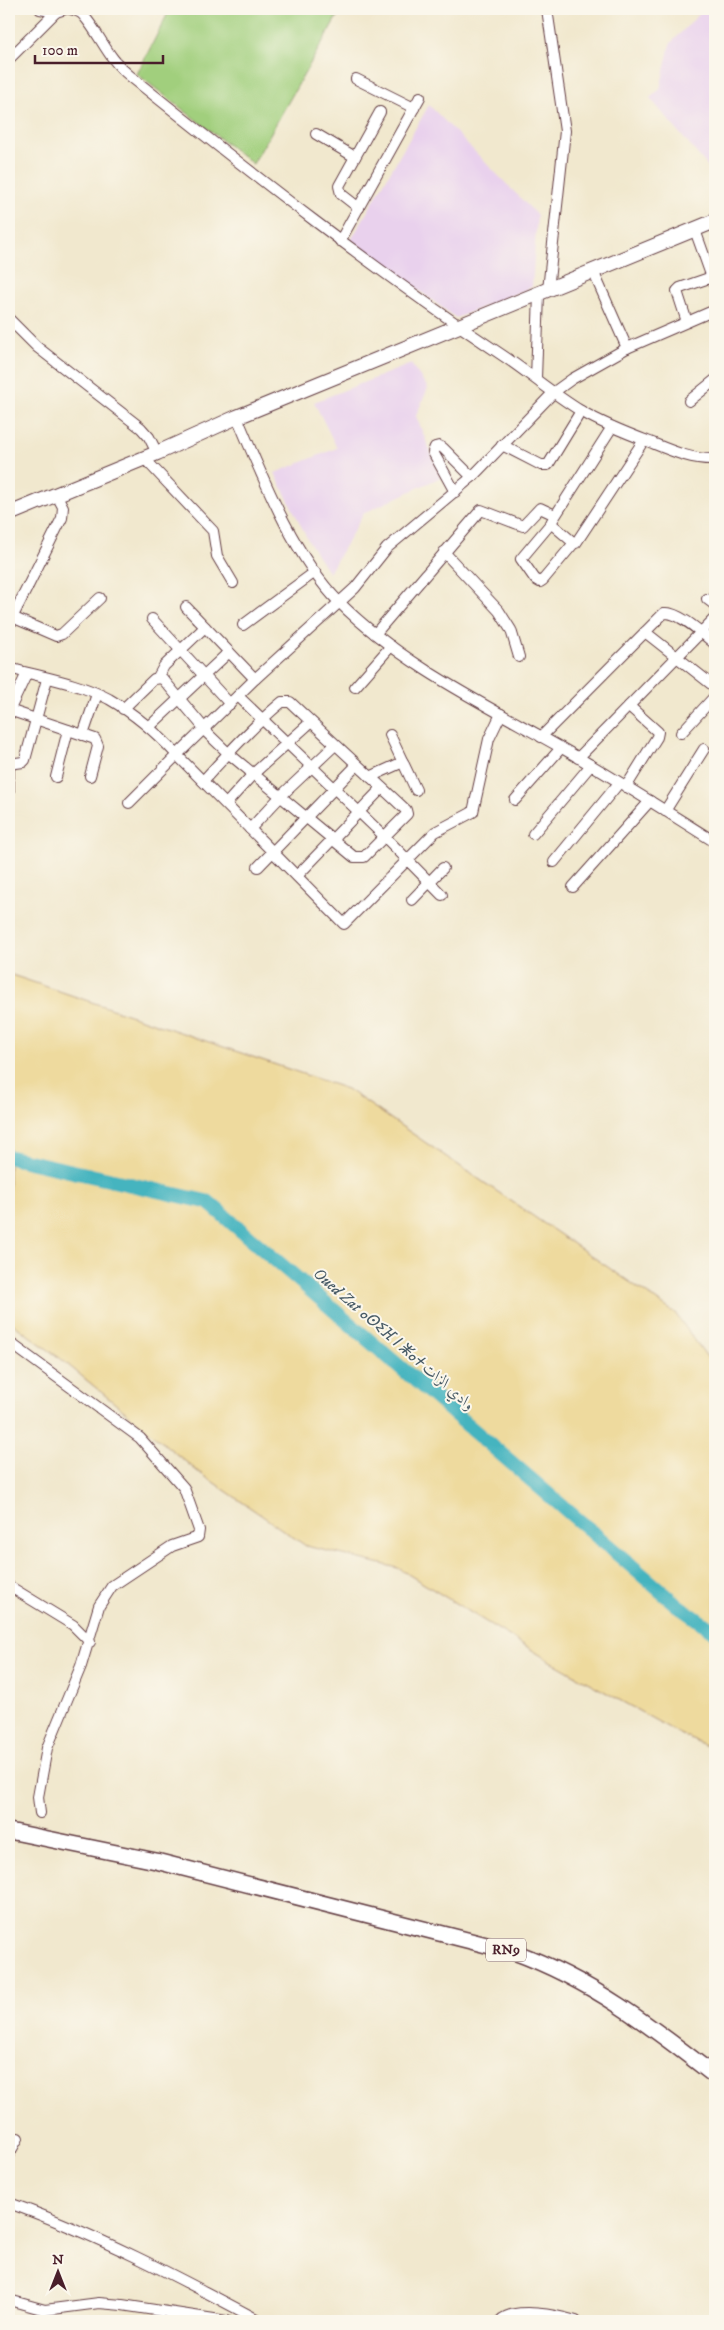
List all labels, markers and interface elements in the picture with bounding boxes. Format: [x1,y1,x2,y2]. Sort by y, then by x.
scale bar [35,32,162,64]
text: 100 m [42,41,78,60]
water label: Oued Zat ⴰⵙⵉⴼ ⵏ ⵥⴰⵜ وادي الزات [308,1263,479,1416]
road number: RN9 [486,1938,526,1962]
north arrow [32,2248,82,2298]
text: N [52,2251,64,2269]

